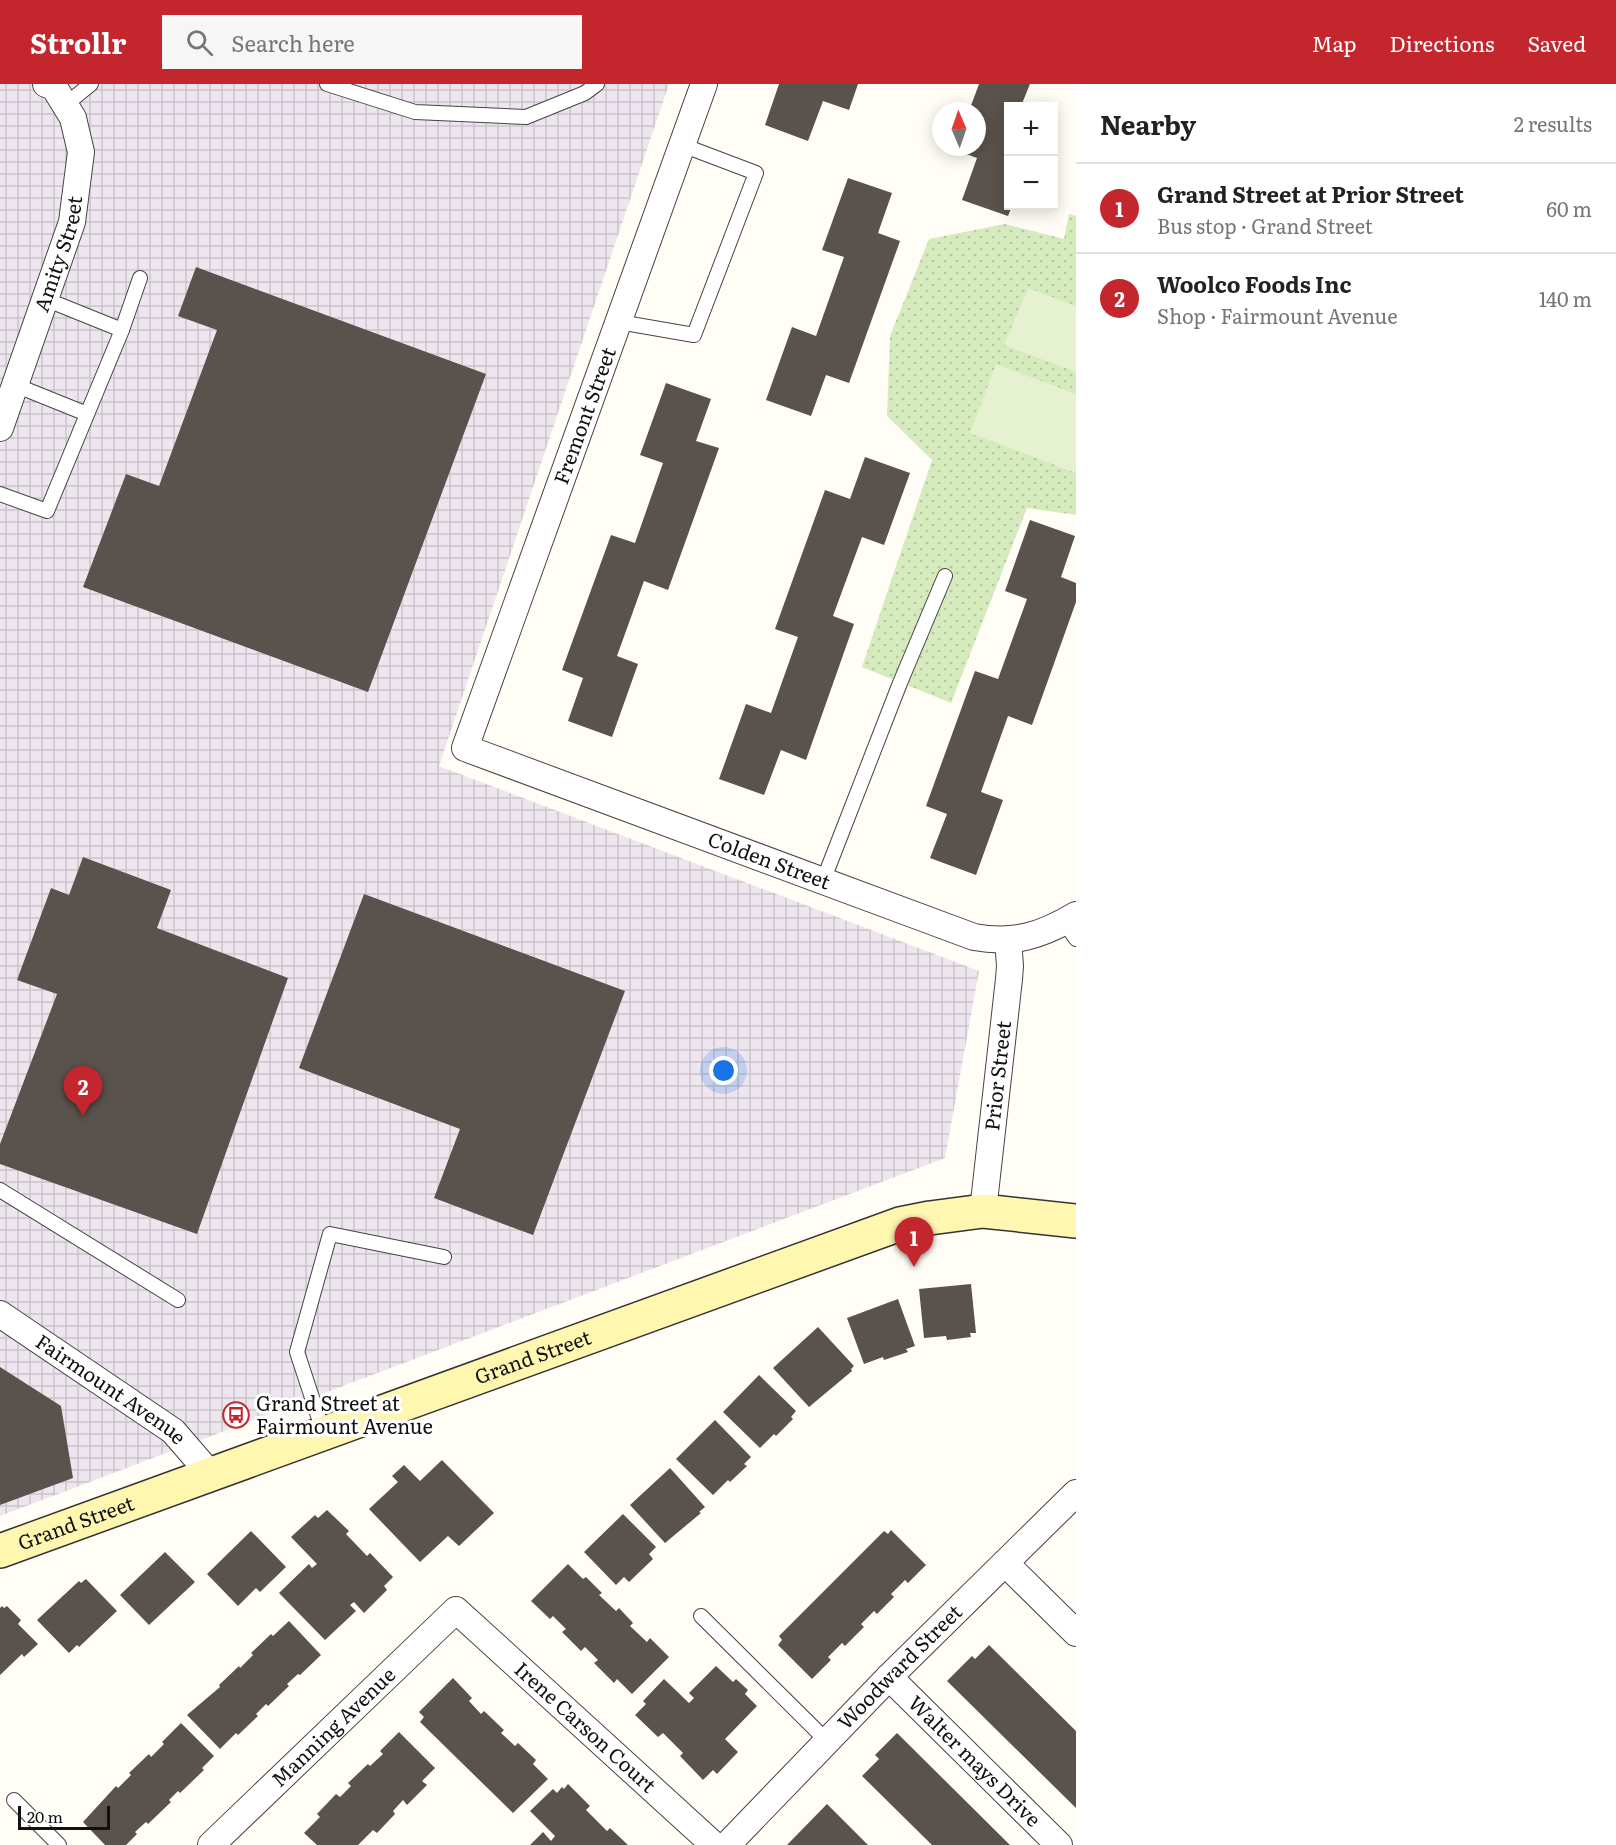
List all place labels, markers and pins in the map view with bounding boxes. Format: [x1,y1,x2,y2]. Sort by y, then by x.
pin: 2 [64,1066,103,1116]
pin: 1 [894,1218,934,1267]
place label: Grand Street at Fairmount Avenue [256,1387,433,1440]
bus stop icon: Grand Street at Fairmount Avenue [221,1400,251,1430]

